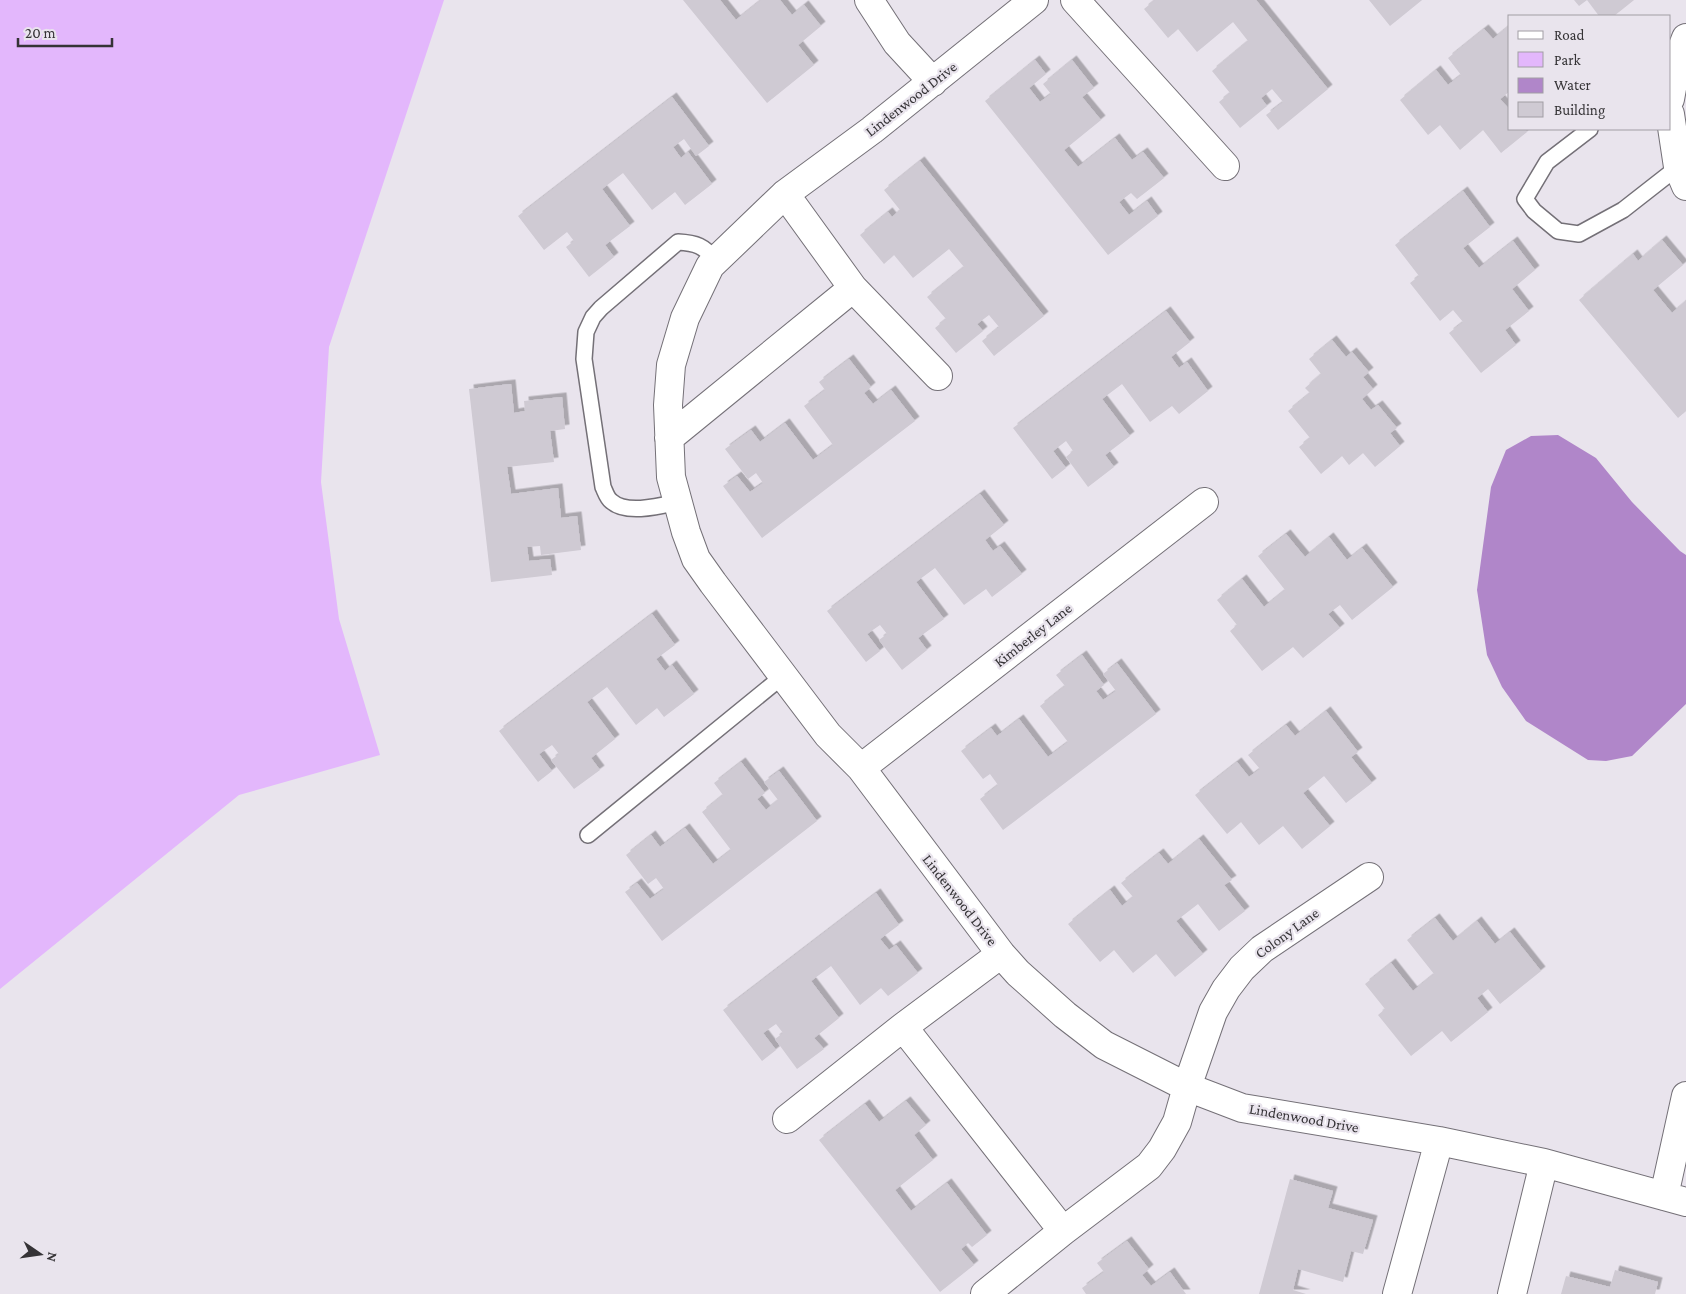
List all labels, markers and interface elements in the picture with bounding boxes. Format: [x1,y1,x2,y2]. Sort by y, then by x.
scale bar [18,15,111,47]
legend [1508,15,1671,130]
text: 20 m [25,25,56,41]
text: Road [1554,27,1585,43]
text: Park [1554,52,1581,68]
street label: Lindenwood Drive [862,58,960,140]
text: Water [1554,77,1591,93]
text: Building [1554,102,1605,119]
street label: Kimberley Lane [991,600,1076,671]
street label: Lindenwood Drive [919,851,1001,949]
street label: Colony Lane [1252,904,1323,962]
street label: Lindenwood Drive [1248,1100,1360,1136]
north arrow [15,1229,65,1279]
text: N [44,1250,62,1264]

